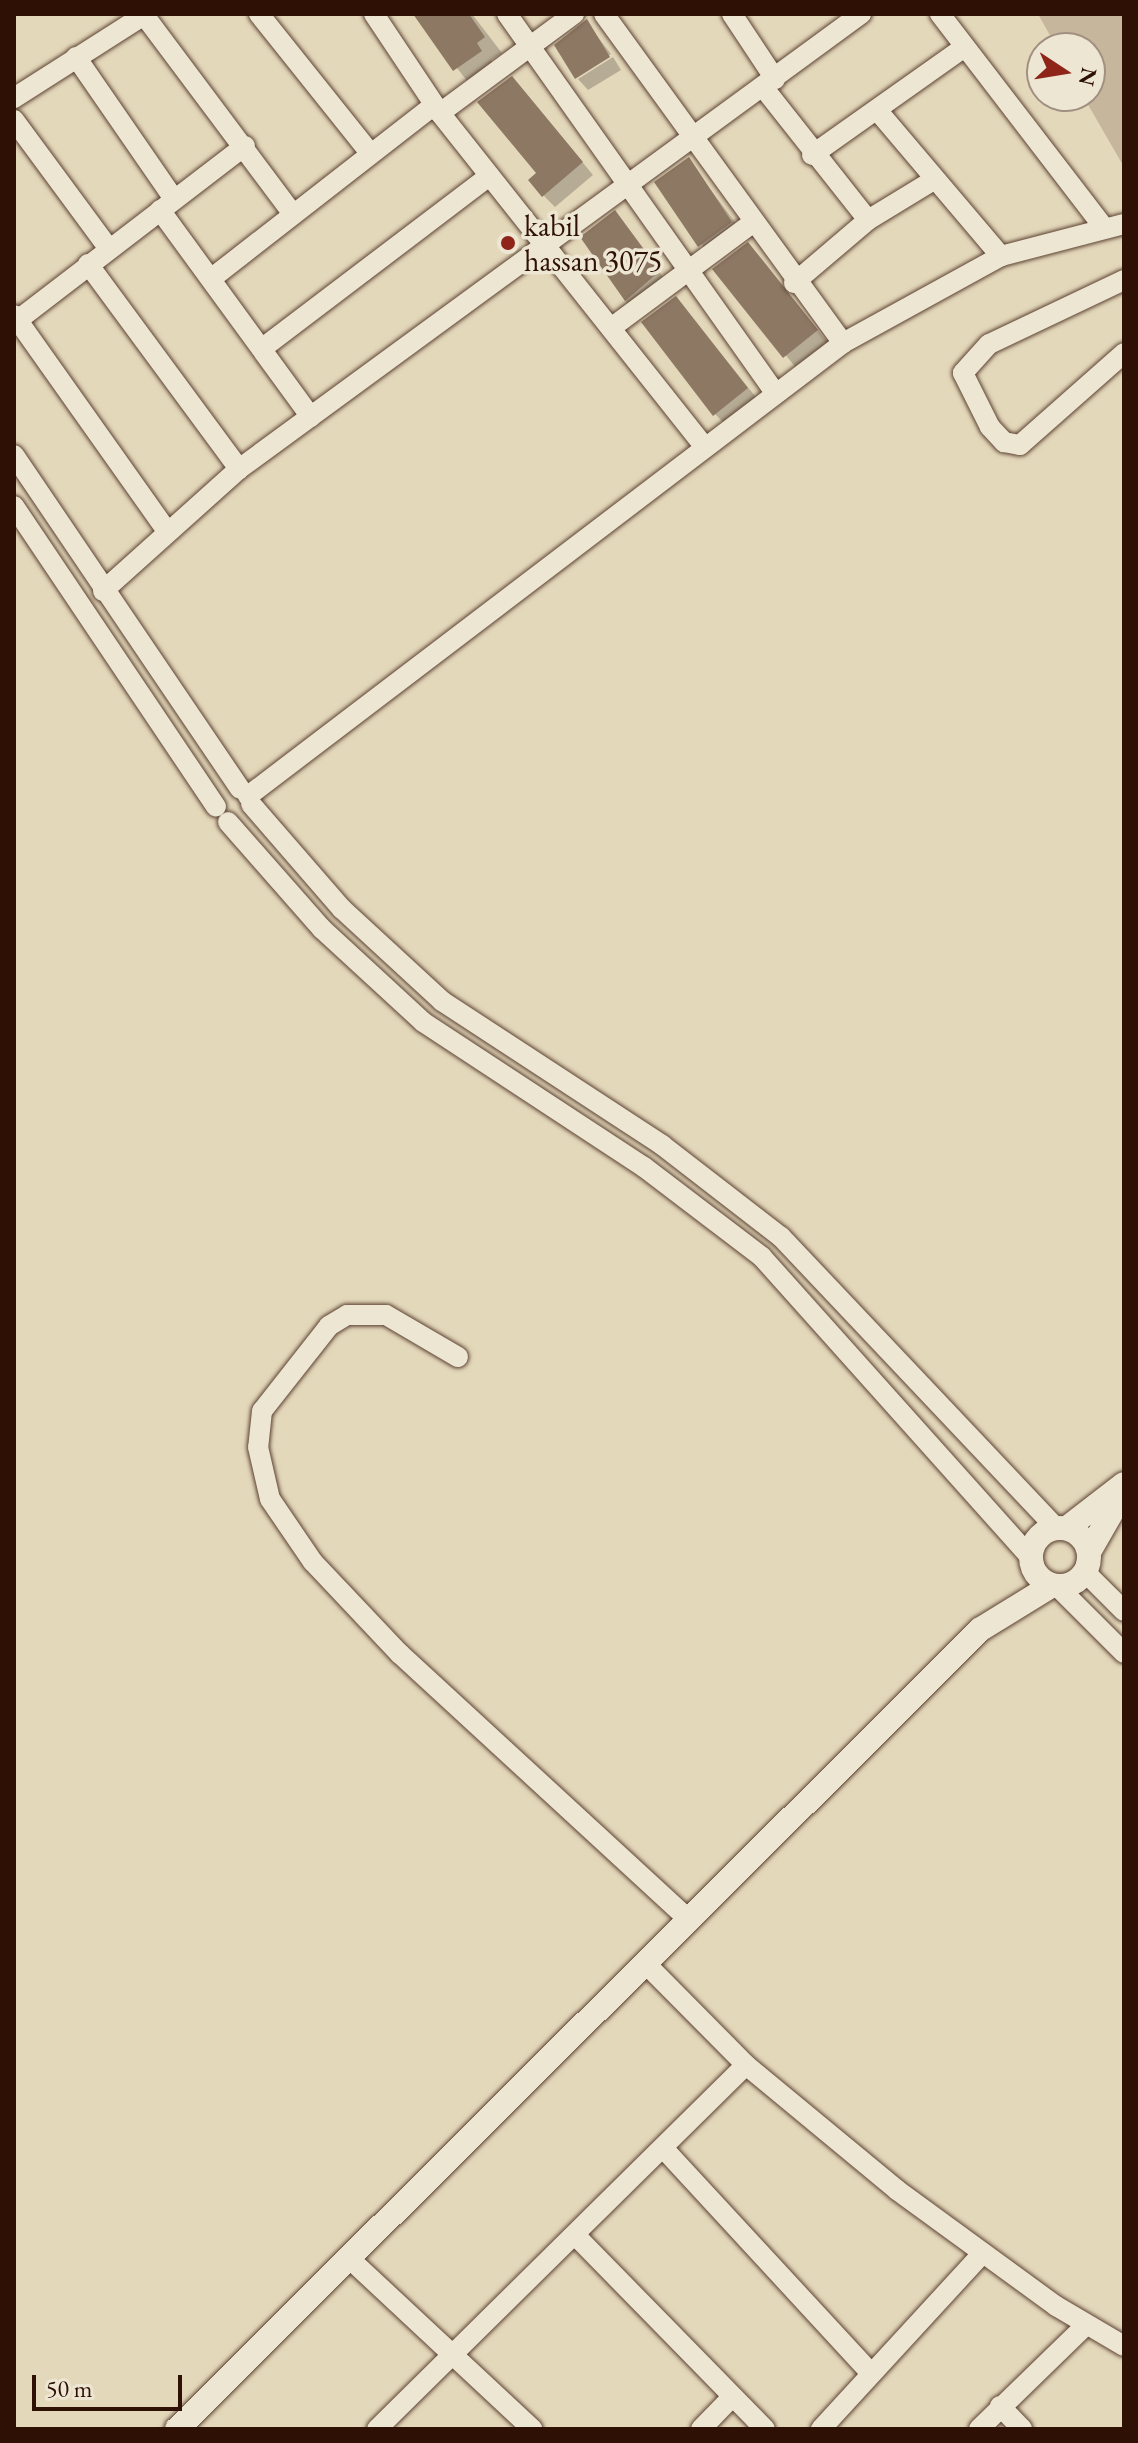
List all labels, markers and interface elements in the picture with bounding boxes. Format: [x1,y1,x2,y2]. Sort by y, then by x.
north arrow [1026,32,1106,112]
text: N [1072,65,1104,88]
place label: kabil hassan 3075 [524,208,662,278]
marker: kabil hassan 3075 [499,234,517,252]
scale bar [36,2359,186,2409]
text: 50 m [46,2373,93,2404]

